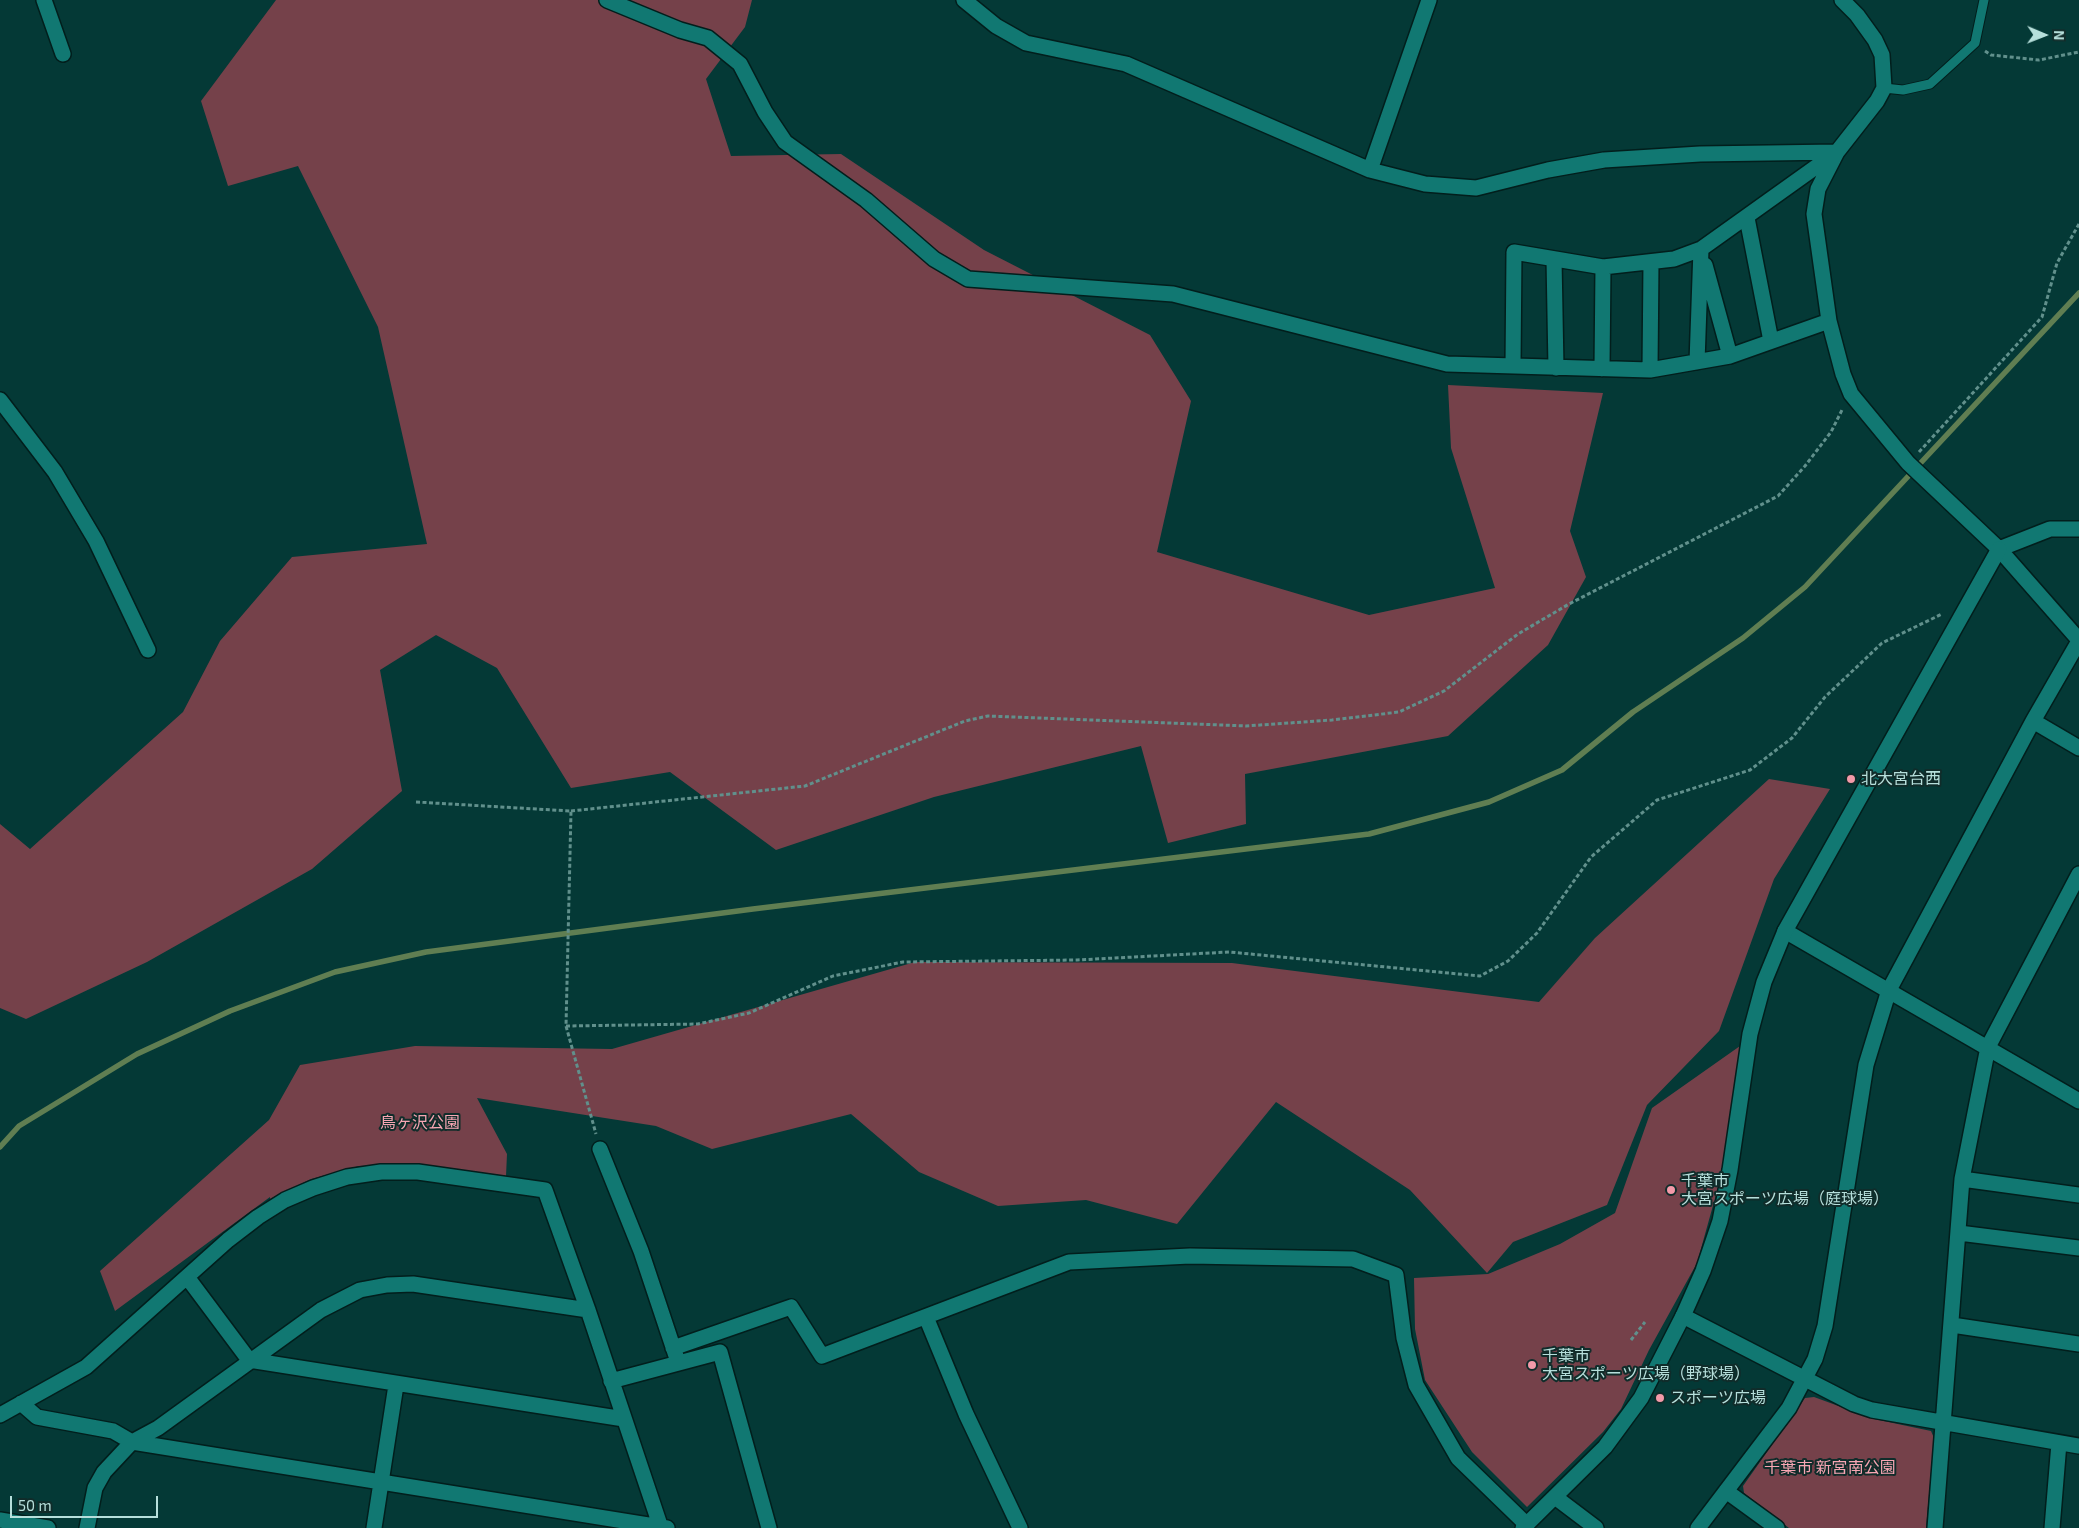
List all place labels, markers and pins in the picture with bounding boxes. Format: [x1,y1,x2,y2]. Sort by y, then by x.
place label: 北大宮台西 [1861,769,1941,789]
marker: 北大宮台西 [1845,773,1857,785]
place label: 千葉市 大宮スポーツ広場（庭球場） [1681,1171,1889,1209]
marker: 千葉市 大宮スポーツ広場（庭球場） [1665,1184,1677,1196]
place label: 千葉市 大宮スポーツ広場（野球場） [1542,1346,1750,1384]
marker: 千葉市 大宮スポーツ広場（野球場） [1526,1359,1538,1371]
place label: スポーツ広場 [1670,1388,1766,1408]
marker: スポーツ広場 [1654,1392,1666,1404]

